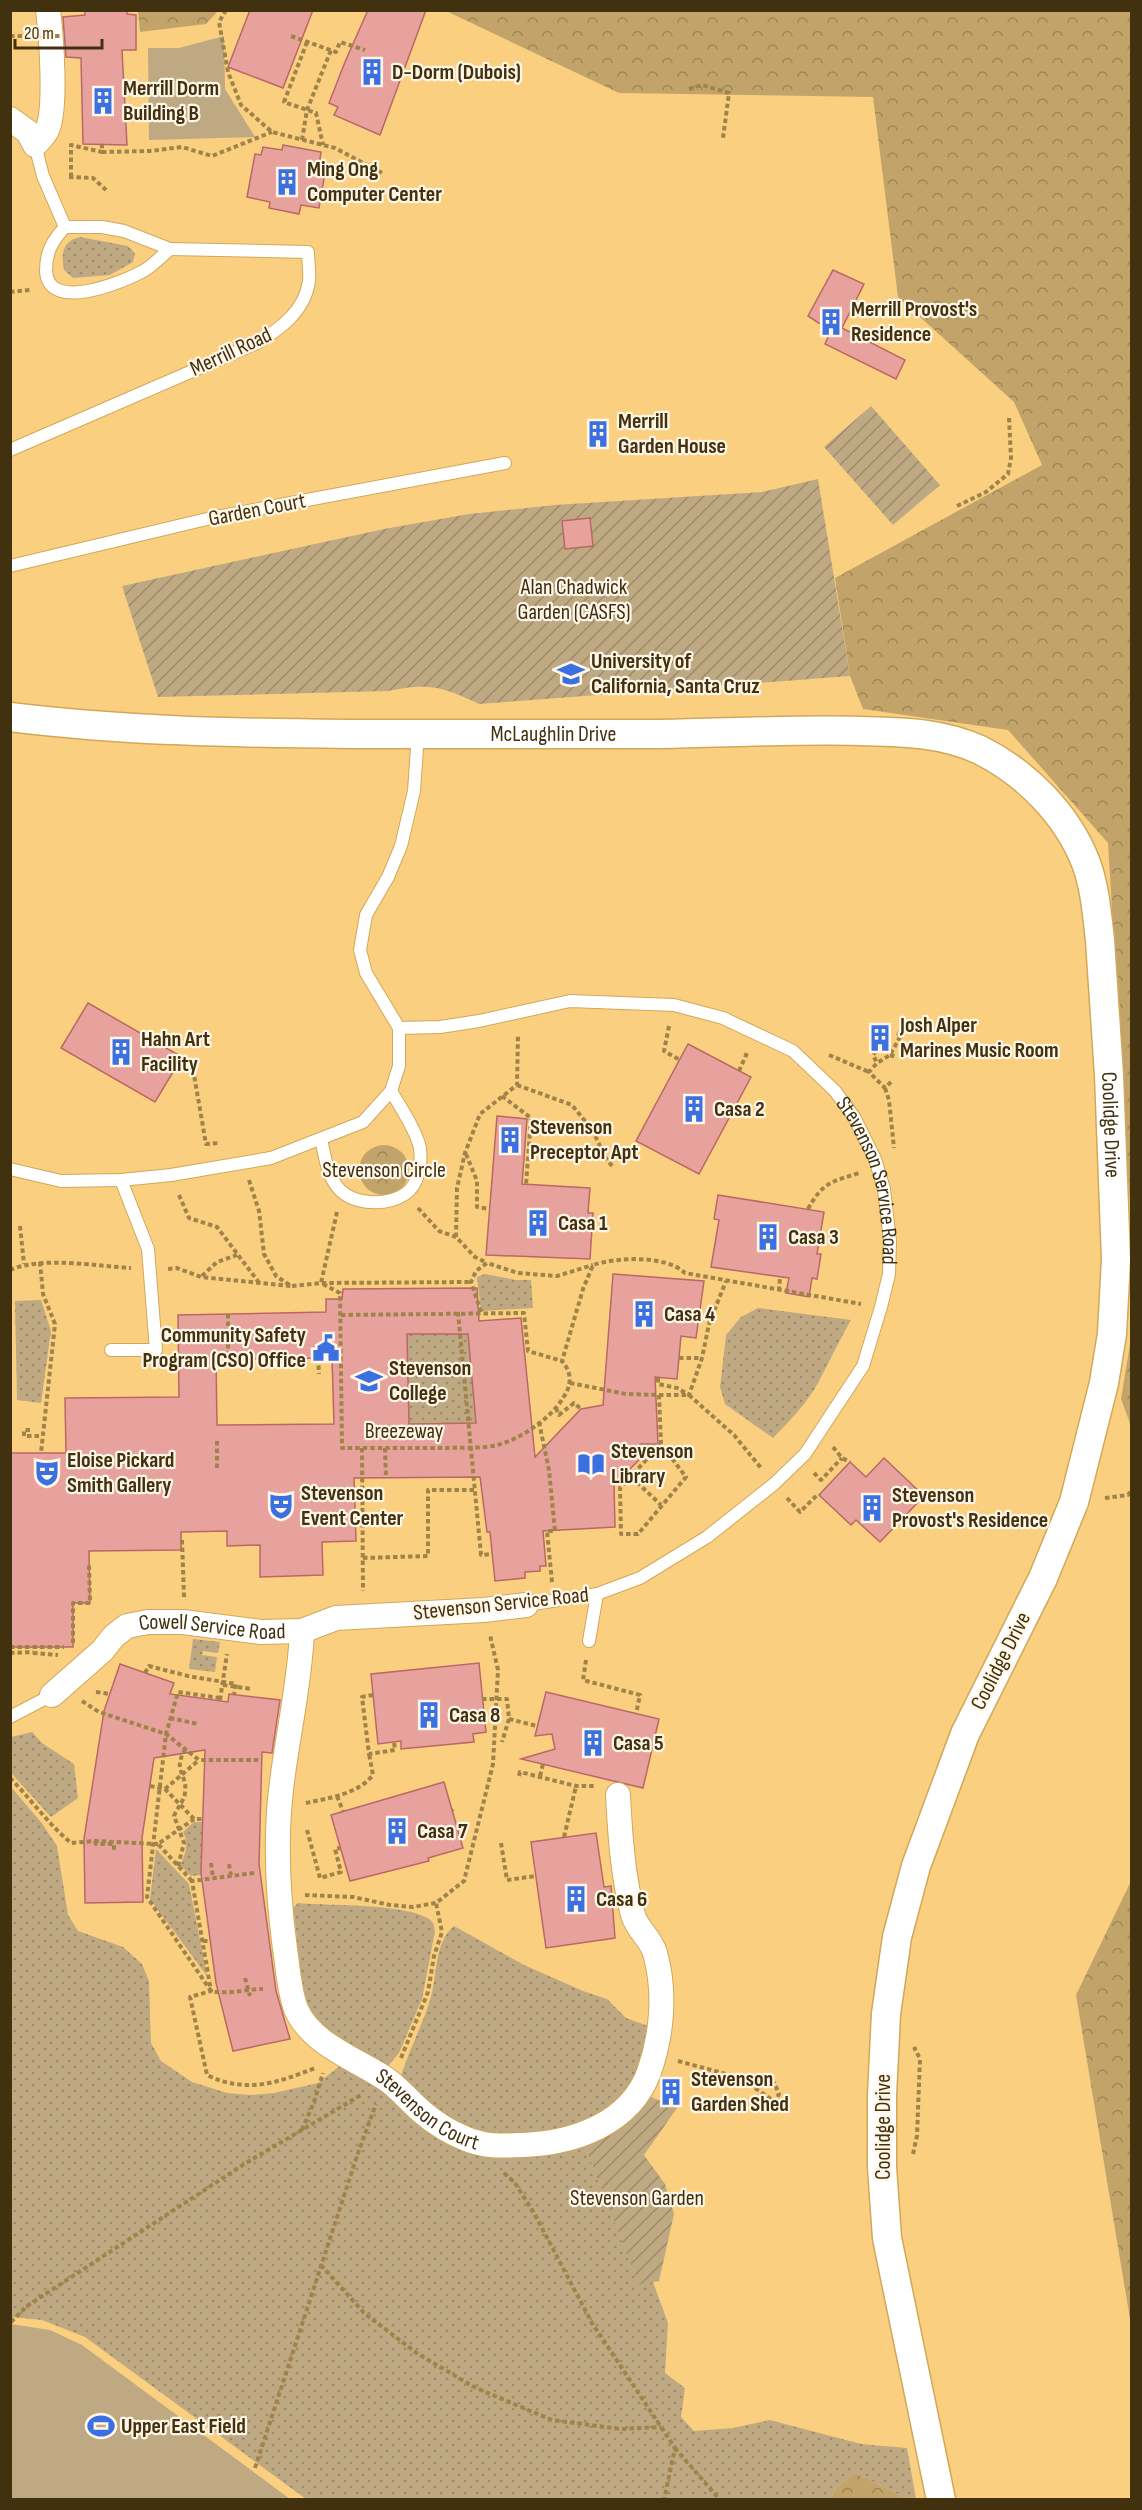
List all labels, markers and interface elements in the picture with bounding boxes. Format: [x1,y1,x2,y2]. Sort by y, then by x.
scale bar [15,12,102,50]
text: 20 m [24,23,54,44]
building icon: D-Dorm (Dubois) [357,57,387,87]
place label: D-Dorm (Dubois) [392,59,521,86]
place label: Merrill Dorm Building B [123,75,219,127]
building icon: Merrill Dorm Building B [88,86,118,116]
place label: Ming Ong Computer Center [307,156,442,208]
building icon: Ming Ong Computer Center [272,167,302,197]
place label: Merrill Provost's Residence [851,296,977,348]
building icon: Merrill Provost's Residence [816,307,846,337]
street label: Merrill Road [186,321,276,383]
place label: Merrill Garden House [618,408,726,460]
building icon: Merrill Garden House [583,419,613,449]
street label: Garden Court [206,487,308,533]
park label: Alan Chadwick Garden (CASFS) [518,574,630,626]
place label: University of California, Santa Cruz [591,648,760,700]
school or university icon: University of California, Santa Cruz [556,659,586,689]
street label: McLaughlin Drive [490,721,616,748]
place label: Josh Alper Marines Music Room [899,1012,1059,1064]
building icon: Josh Alper Marines Music Room [865,1023,895,1053]
place label: Hahn Art Facility [141,1026,210,1078]
building icon: Hahn Art Facility [106,1037,136,1067]
street label: Coolidge Drive [1095,1071,1126,1178]
street label: Stevenson Service Road [830,1091,904,1265]
building icon: Casa 2 [679,1094,709,1124]
place label: Casa 2 [714,1096,765,1123]
place label: Stevenson Preceptor Apt [530,1114,639,1166]
building icon: Stevenson Preceptor Apt [495,1125,525,1155]
park label: Stevenson Circle [322,1157,446,1184]
building icon: Casa 1 [523,1208,553,1238]
place label: Casa 1 [558,1210,608,1237]
building icon: Casa 3 [753,1222,783,1252]
place label: Casa 3 [788,1224,839,1251]
building icon: Casa 4 [629,1299,659,1329]
place label: Casa 4 [664,1301,715,1328]
place label: Community Safety Program (CSO) Office [142,1322,306,1374]
public building icon: Community Safety Program (CSO) Office [311,1333,341,1363]
place label: Stevenson College [389,1355,471,1407]
school or university icon: Stevenson College [354,1366,384,1396]
street label: Breezeway [365,1418,444,1445]
place label: Stevenson Library [611,1438,693,1490]
place label: Eloise Pickard Smith Gallery [67,1447,174,1499]
library icon: Stevenson Library [576,1449,606,1479]
theatre icon: Eloise Pickard Smith Gallery [32,1458,62,1488]
place label: Stevenson Event Center [301,1480,404,1532]
place label: Stevenson Provost's Residence [892,1482,1048,1534]
theatre icon: Stevenson Event Center [266,1491,296,1521]
building icon: Stevenson Provost's Residence [857,1493,887,1523]
street label: Stevenson Service Road [412,1581,590,1627]
street label: Coolidge Drive [965,1608,1037,1714]
street label: Cowell Service Road [136,1609,286,1646]
building icon: Casa 8 [414,1700,444,1730]
place label: Casa 8 [449,1702,500,1729]
building icon: Casa 5 [578,1728,608,1758]
place label: Casa 5 [613,1730,664,1757]
building icon: Casa 7 [382,1816,412,1846]
place label: Casa 7 [417,1818,468,1845]
building icon: Casa 6 [561,1884,591,1914]
place label: Casa 6 [596,1886,647,1913]
street label: Stevenson Court [371,2062,482,2156]
place label: Stevenson Garden Shed [691,2066,789,2118]
street label: Coolidge Drive [870,2074,897,2180]
building icon: Stevenson Garden Shed [656,2077,686,2107]
park label: Stevenson Garden [570,2185,704,2212]
sports icon: Upper East Field [86,2411,116,2441]
place label: Upper East Field [121,2413,246,2440]

